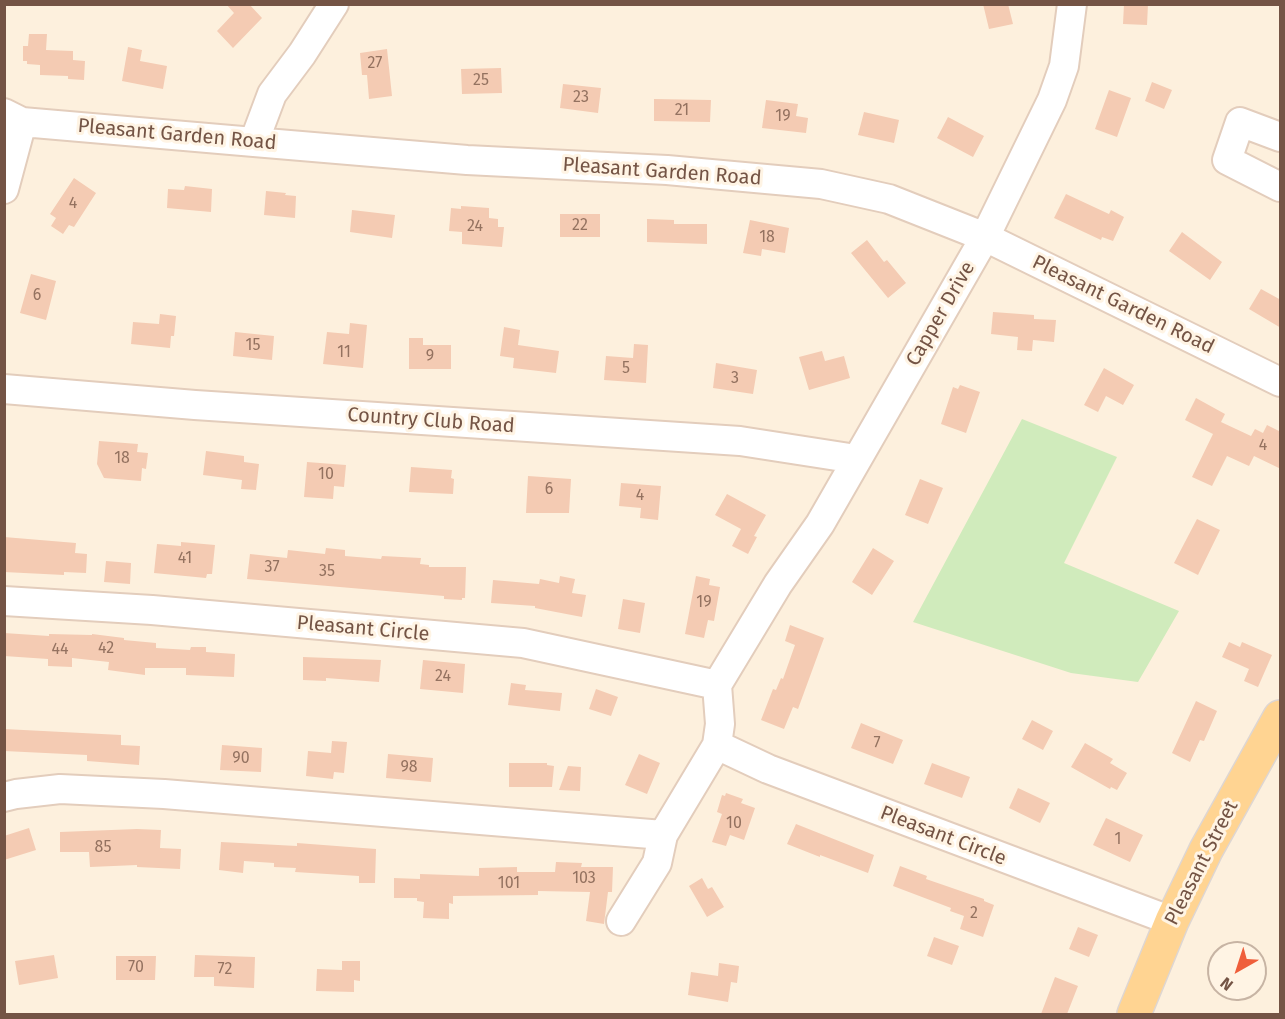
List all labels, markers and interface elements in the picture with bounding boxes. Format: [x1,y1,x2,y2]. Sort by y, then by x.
house number: 27 [368,54,382,74]
house number: 25 [473,71,489,91]
house number: 23 [573,88,589,108]
house number: 21 [675,101,689,121]
house number: 19 [775,107,791,127]
street label: Pleasant Garden Road [77,114,277,156]
street label: Pleasant Garden Road [562,153,762,191]
house number: 4 [69,194,77,214]
house number: 22 [572,216,588,236]
house number: 24 [467,217,483,237]
house number: 18 [759,228,775,248]
street label: Pleasant Garden Road [1028,251,1218,359]
street label: Capper Drive [901,258,981,370]
house number: 6 [33,286,41,306]
house number: 15 [246,336,260,356]
house number: 11 [337,343,351,363]
house number: 9 [426,347,434,367]
house number: 5 [622,359,630,379]
house number: 3 [731,369,739,389]
street label: Country Club Road [347,403,515,439]
house number: 4 [1259,436,1267,456]
house number: 18 [114,449,130,469]
house number: 10 [318,465,334,485]
house number: 6 [545,480,553,500]
house number: 4 [636,486,644,506]
house number: 41 [178,549,192,569]
house number: 37 [264,558,280,578]
house number: 35 [319,562,335,582]
house number: 19 [696,593,712,613]
street label: Pleasant Circle [296,611,430,647]
house number: 42 [98,639,114,659]
house number: 44 [51,640,69,660]
house number: 24 [435,667,451,687]
house number: 7 [873,734,881,754]
house number: 90 [232,749,250,769]
house number: 98 [400,758,418,778]
street label: Pleasant Street [1160,796,1244,930]
street label: Pleasant Circle [877,801,1009,871]
house number: 10 [726,814,742,834]
house number: 1 [1115,830,1121,850]
house number: 85 [95,838,111,858]
house number: 103 [572,869,596,889]
house number: 101 [498,874,520,894]
house number: 2 [970,904,978,924]
north arrow [1207,941,1267,1001]
house number: 70 [128,958,144,978]
house number: 72 [218,960,232,980]
text: N [1217,973,1237,995]

